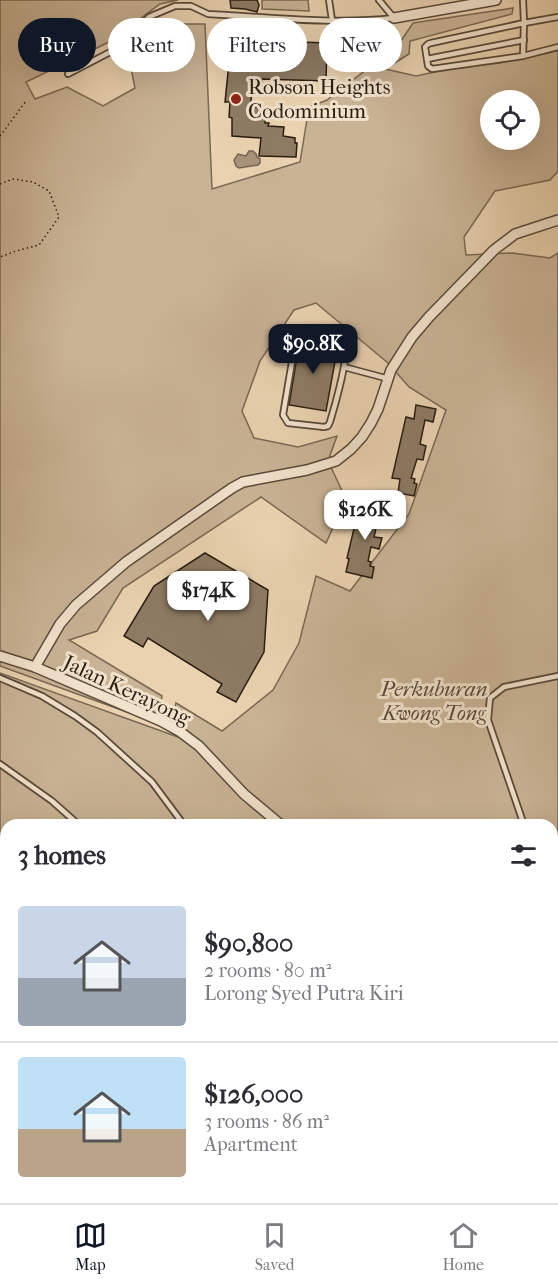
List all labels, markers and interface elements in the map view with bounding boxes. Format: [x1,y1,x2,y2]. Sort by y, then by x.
chip: Buy [18,18,96,72]
chip: Rent [108,18,195,72]
chip: Filters [207,18,307,72]
chip: New [319,18,402,72]
place label: Robson Heights Codominium [248,75,391,123]
map controls [480,90,540,150]
button: locate [480,90,540,150]
marker: Robson Heights Codominium [229,92,243,106]
pin: $90.8K [264,324,362,375]
text: $90.8K [283,332,343,355]
pin: $126K [323,490,407,541]
text: $126K [338,498,392,521]
pin: $174K [166,571,250,622]
text: $174K [181,579,235,602]
street label: Jalan Kerayong [58,649,195,730]
park label: Perkuburan Kwong Tong [380,677,488,725]
icon: filters [507,839,540,872]
text: 3 homes [18,840,106,871]
text: $90,800 [204,928,293,959]
icon: home [66,930,138,1002]
text: 2 rooms · 80 m² [204,959,331,982]
text: Lorong Syed Putra Kiri [204,982,404,1005]
text: $126,000 [204,1079,303,1110]
icon: home [66,1081,138,1153]
text: 3 rooms · 86 m² [204,1110,329,1133]
text: Apartment [204,1133,298,1156]
tab: Map [74,1219,107,1274]
tab: Saved [255,1219,295,1274]
tab: Home [442,1219,484,1274]

